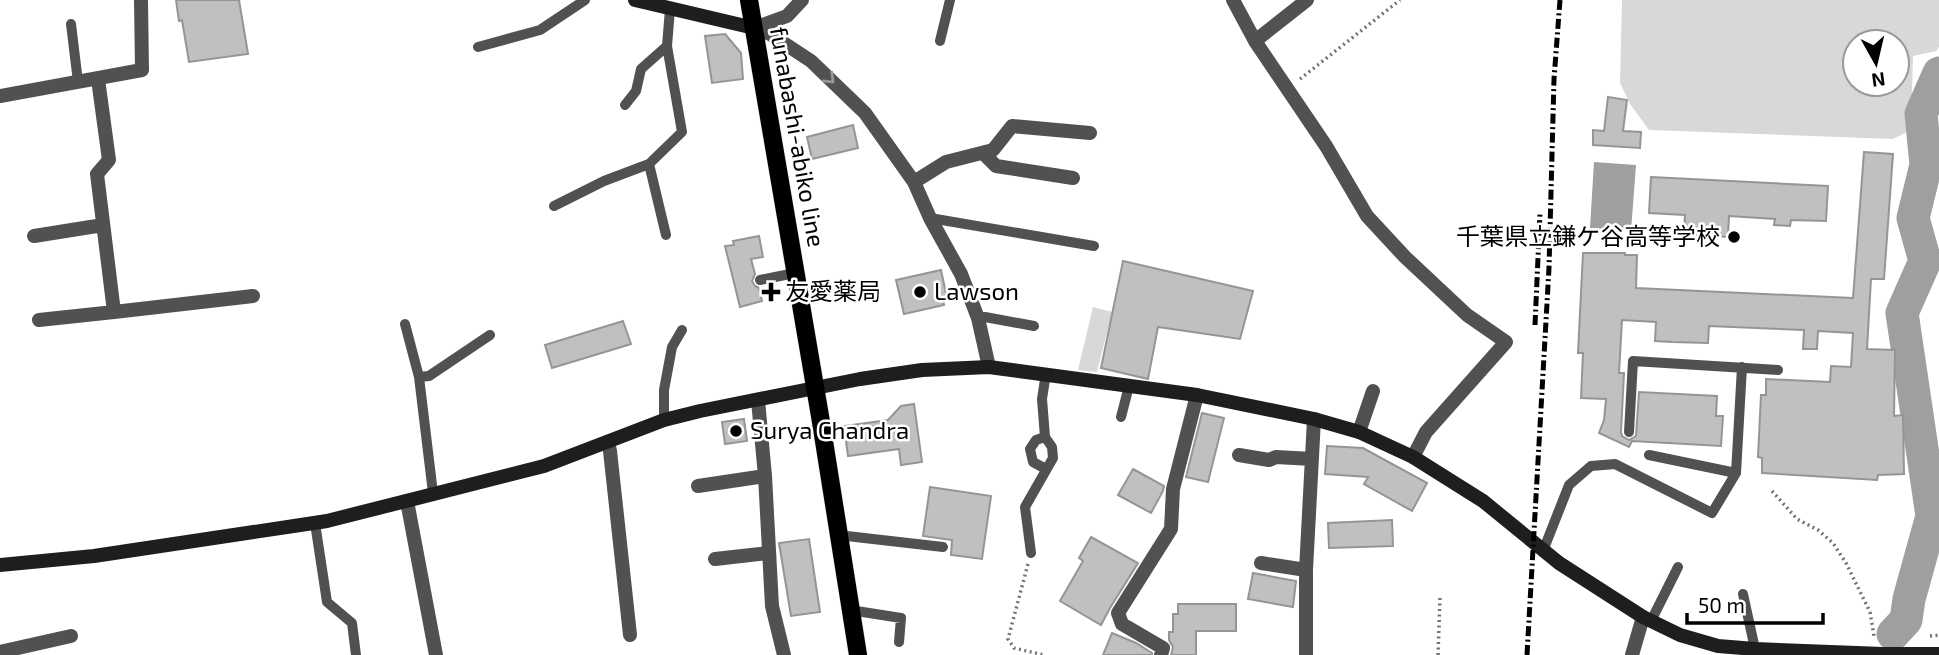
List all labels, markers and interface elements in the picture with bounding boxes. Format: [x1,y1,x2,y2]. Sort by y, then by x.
street label: funabashi-abiko line [765,24,832,249]
north arrow [1841,28,1911,98]
text: N [1870,68,1887,93]
one-way arrow [822,71,835,84]
place label: 千葉県立鎌ケ谷高等学校 [1456,221,1720,250]
marker: 千葉県立鎌ケ谷高等学校 [1726,229,1742,245]
place label: 友愛薬局 [785,276,881,305]
place label: Lawson [934,276,1019,305]
marker: 友愛薬局 [763,284,779,300]
marker: Lawson [912,284,928,300]
place label: Surya Chandra [750,415,909,444]
marker: Surya Chandra [728,423,744,439]
scale bar [1687,582,1824,626]
text: 50 m [1698,592,1745,617]

